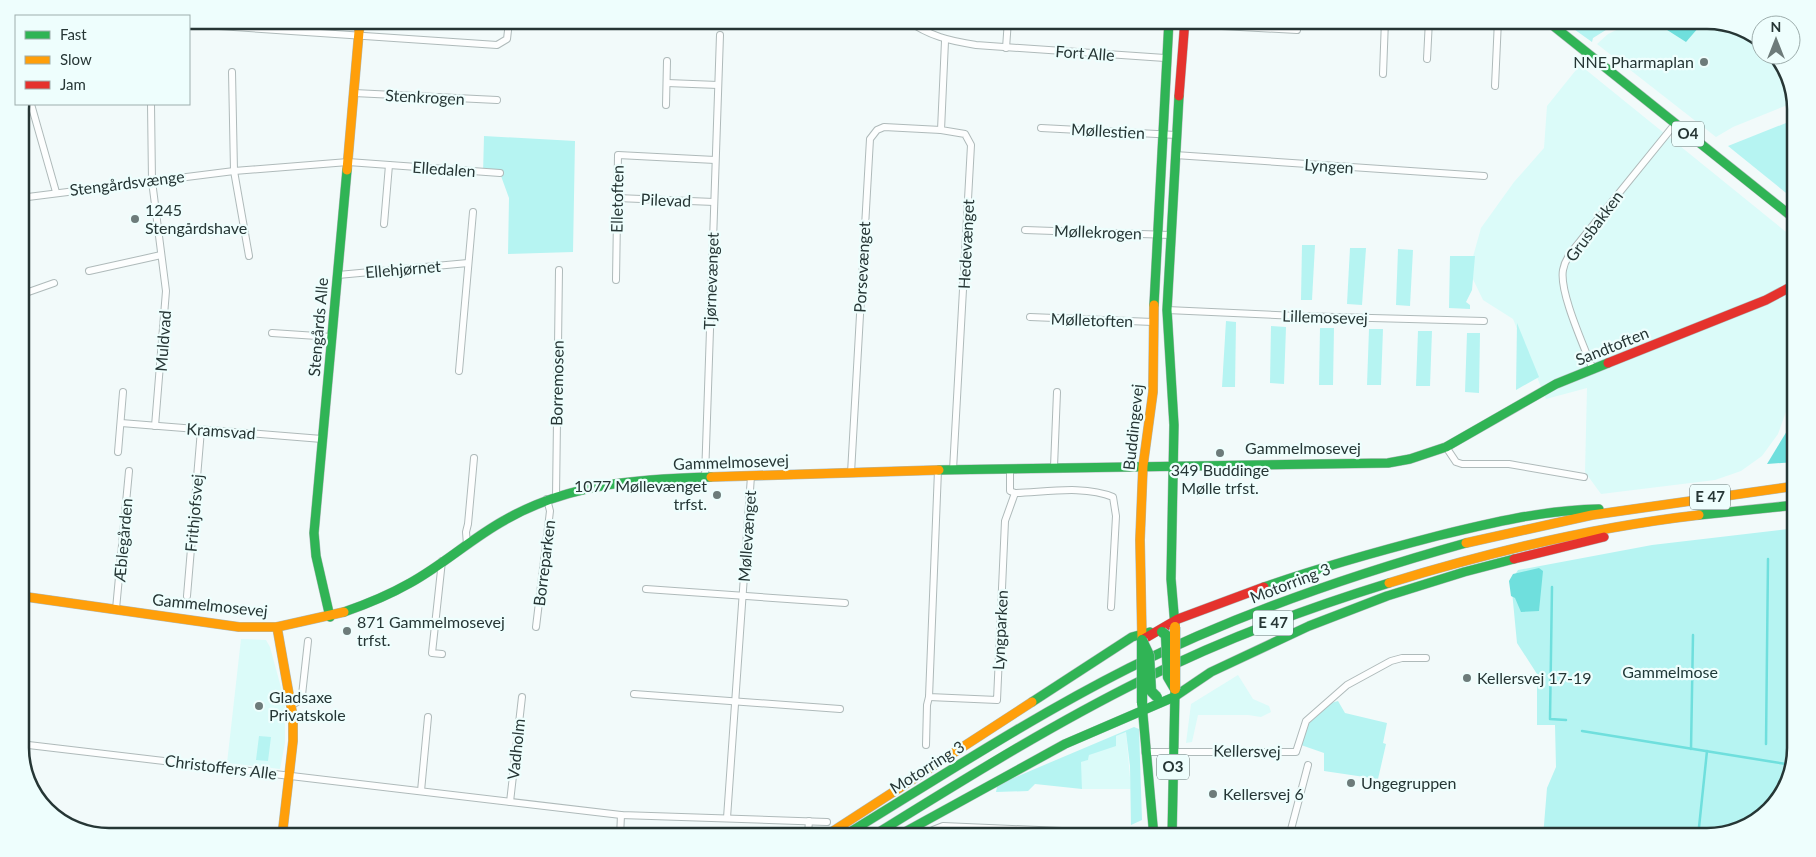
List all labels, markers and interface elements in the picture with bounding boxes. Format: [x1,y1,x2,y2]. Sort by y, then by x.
legend [15,15,190,105]
north arrow [1751,15,1801,65]
text: N [1771,18,1781,35]
text: Fast [60,25,87,43]
street label: Fort Alle [1055,41,1115,64]
text: Slow [60,50,92,68]
place label: NNE Pharmaplan [1573,52,1694,71]
marker: NNE Pharmaplan [1698,56,1710,68]
text: Jam [60,75,86,93]
street label: Stenkrogen [385,85,465,108]
street label: Møllestien [1071,119,1145,142]
road number: O4 [1672,122,1704,146]
street label: Lyngen [1304,154,1354,177]
street label: Elledalen [412,157,476,180]
street label: Elletoften [606,165,627,233]
street label: Stengårdsvænge [68,166,185,199]
street label: Grusbakken [1561,187,1626,265]
street label: Pilevad [640,189,692,210]
street label: Hedevænget [954,198,977,289]
place label: 1245 Stengårdshave [145,200,247,237]
marker: 1245 Stengårdshave [129,213,141,225]
street label: Møllekrogen [1054,220,1142,243]
street label: Porsevænget [850,221,873,313]
street label: Tjørnevænget [699,232,722,330]
street label: Ellehjørnet [364,256,442,281]
street label: Stengårds Alle [304,277,331,377]
street label: Lillemosevej [1282,306,1368,327]
street label: Mølletoften [1050,309,1134,330]
street label: Muldvad [151,310,174,372]
street label: Sandtoften [1572,322,1651,369]
street label: Borremosen [546,340,567,426]
street label: Buddingevej [1119,383,1146,471]
street label: Kramsvad [186,419,256,442]
street label: Gammelmosevej [1245,438,1361,457]
marker: 349 Buddinge Mølle trfst. [1214,447,1226,459]
street label: Gammelmosevej [673,450,789,473]
place label: 349 Buddinge Mølle trfst. [1171,460,1269,497]
street label: Frithjofsvej [181,473,206,553]
place label: 1077 Møllevænget trfst. [574,476,707,513]
road number: E 47 [1690,484,1730,510]
marker: 1077 Møllevænget trfst. [711,489,723,501]
street label: Møllevænget [734,489,759,582]
street label: Æblegården [109,497,136,584]
street label: Borreparken [529,519,558,607]
street label: Motorring 3 [1247,559,1333,607]
street label: Gammelmosevej [151,589,269,620]
street label: Lyngparken [988,590,1011,670]
road number: E 47 [1253,610,1293,636]
place label: 871 Gammelmosevej trfst. [357,612,505,649]
marker: 871 Gammelmosevej trfst. [341,625,353,637]
park label: Gammelmose [1622,662,1718,681]
place label: Kellersvej 17-19 [1477,668,1592,687]
marker: Kellersvej 17-19 [1461,672,1473,684]
place label: Gladsaxe Privatskole [269,687,346,724]
marker: Gladsaxe Privatskole [253,700,265,712]
street label: Vadholm [503,717,528,781]
street label: Motorring 3 [886,736,968,797]
street label: Kellersvej [1213,740,1281,761]
street label: Christoffers Alle [164,750,278,783]
road number: O3 [1157,754,1189,780]
place label: Ungegruppen [1361,773,1456,792]
marker: Ungegruppen [1345,777,1357,789]
place label: Kellersvej 6 [1223,784,1304,803]
marker: Kellersvej 6 [1207,788,1219,800]

